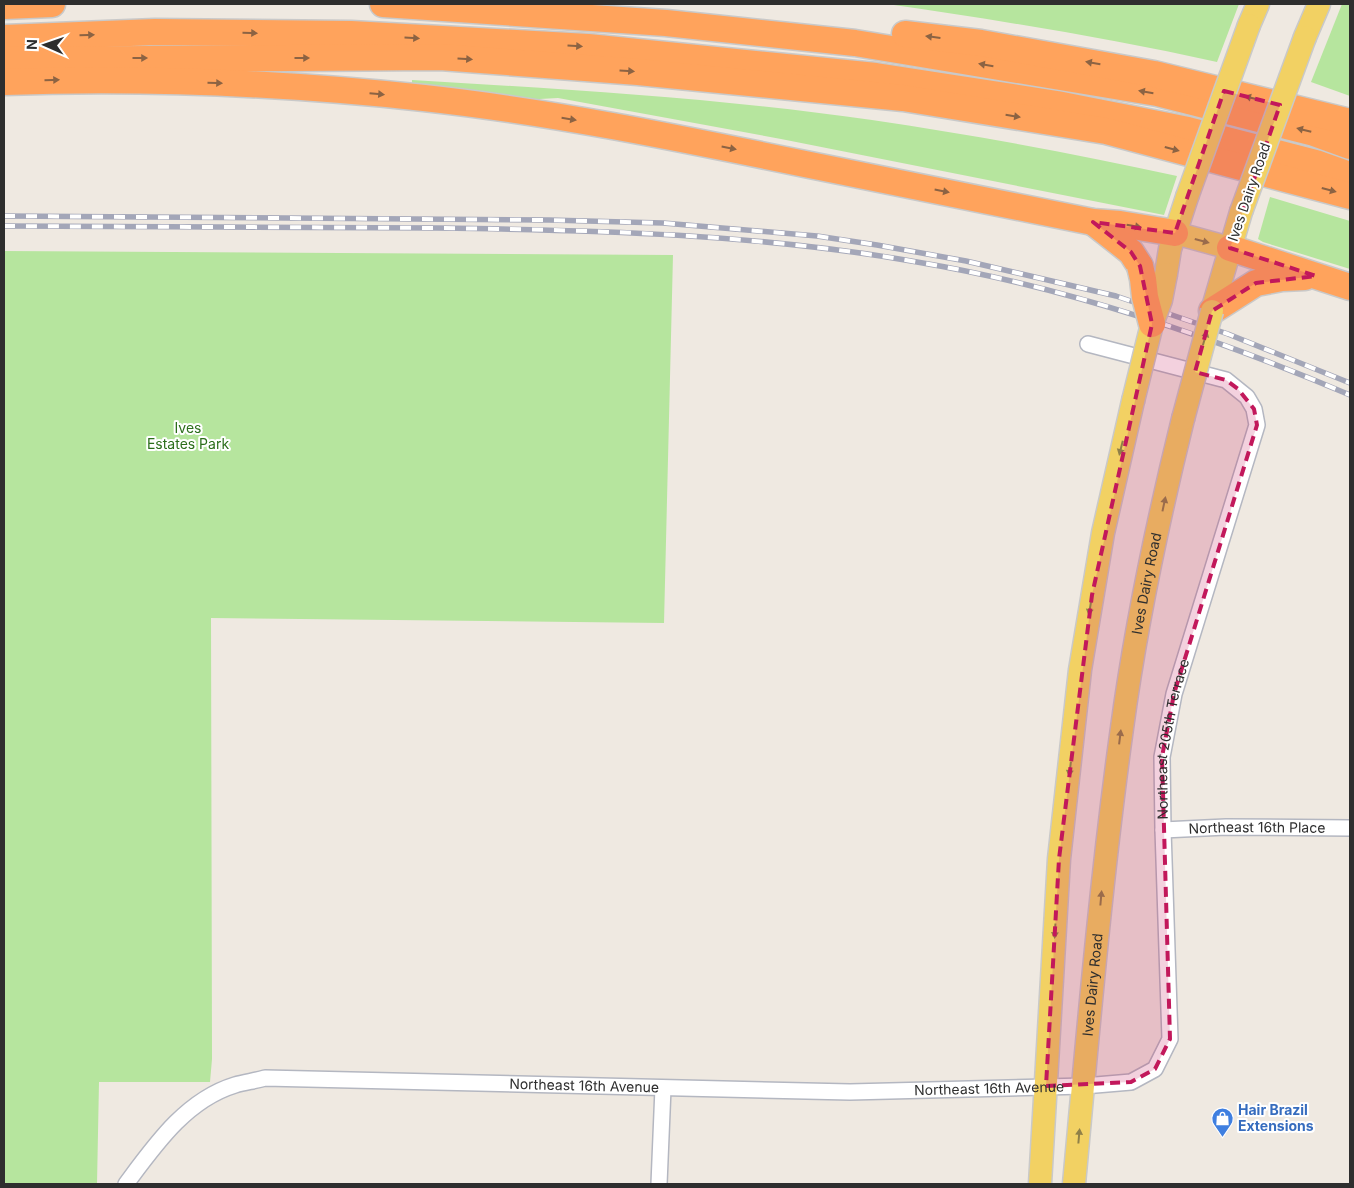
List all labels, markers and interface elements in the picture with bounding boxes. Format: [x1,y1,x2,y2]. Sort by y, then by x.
north arrow [20,20,70,70]
one-way arrow [242,29,258,37]
one-way arrow [80,30,96,38]
one-way arrow [924,33,940,41]
one-way arrow [405,34,421,42]
text: N [23,39,40,50]
one-way arrow [567,42,583,50]
one-way arrow [132,54,148,62]
one-way arrow [295,54,311,62]
one-way arrow [457,55,473,63]
one-way arrow [1085,59,1101,67]
one-way arrow [978,60,994,68]
one-way arrow [619,67,635,75]
one-way arrow [45,76,61,84]
one-way arrow [207,79,223,87]
one-way arrow [1138,87,1154,95]
one-way arrow [369,90,385,98]
one-way arrow [1244,94,1259,102]
one-way arrow [1005,113,1021,121]
one-way arrow [561,115,577,123]
one-way arrow [1296,126,1312,134]
street label: Ives Dairy Road [1224,140,1273,243]
one-way arrow [721,145,737,153]
one-way arrow [1164,145,1179,153]
one-way arrow [1321,186,1337,194]
one-way arrow [934,187,949,195]
one-way arrow [1126,223,1142,231]
one-way arrow [1195,237,1210,245]
one-way arrow [1201,330,1209,345]
park label: Ives Estates Park [147,419,229,452]
one-way arrow [1117,441,1125,456]
one-way arrow [1160,496,1168,511]
street label: Ives Dairy Road [1128,531,1164,636]
one-way arrow [1085,600,1093,616]
street label: Northeast 205th Terrace [1153,657,1192,820]
one-way arrow [1116,728,1124,744]
one-way arrow [1066,761,1074,777]
street label: Northeast 16th Place [1188,818,1326,837]
one-way arrow [1097,890,1105,906]
one-way arrow [1050,923,1058,939]
street label: Ives Dairy Road [1079,932,1106,1037]
street label: Northeast 16th Avenue [509,1075,659,1095]
street label: Northeast 16th Avenue [914,1078,1064,1098]
place label: Hair Brazil Extensions [1238,1101,1314,1134]
shop icon: Hair Brazil Extensions [1210,1106,1234,1137]
one-way arrow [1075,1127,1083,1143]

